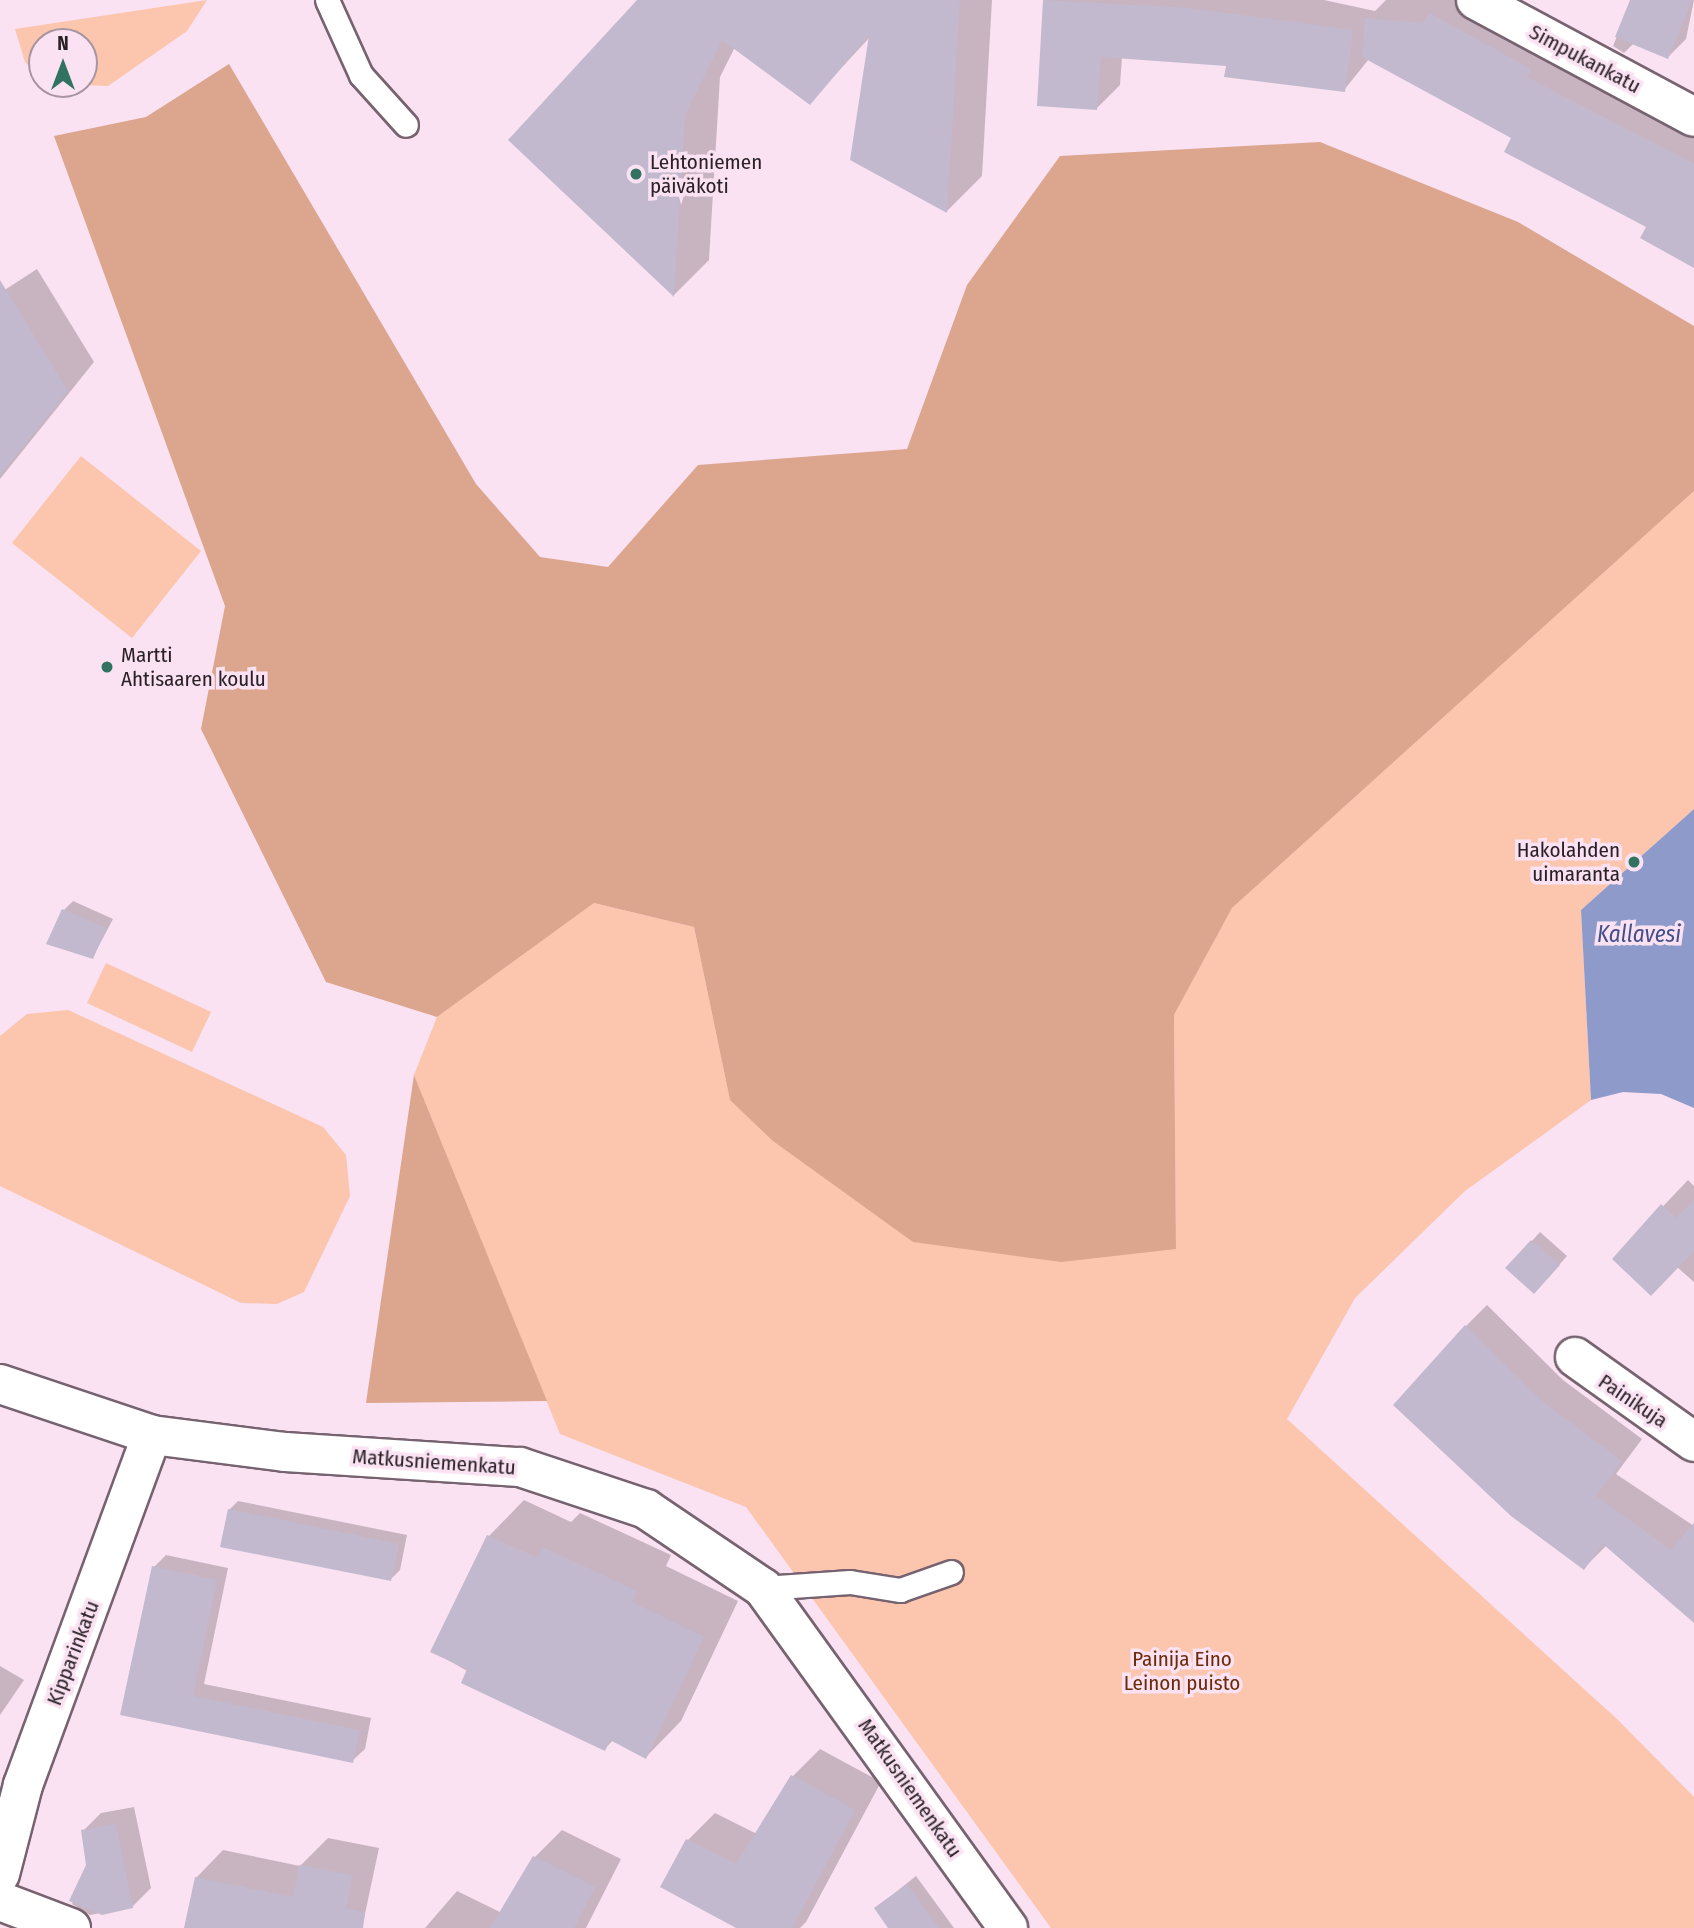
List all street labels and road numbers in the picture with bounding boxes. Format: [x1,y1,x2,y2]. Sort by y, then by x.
street label: Simpukankatu [1525,19,1645,99]
street label: Painikuja [1594,1369,1672,1433]
street label: Matkusniemenkatu [352,1444,516,1480]
street label: Kipparinkatu [42,1597,104,1709]
street label: Matkusniemenkatu [853,1714,967,1862]

